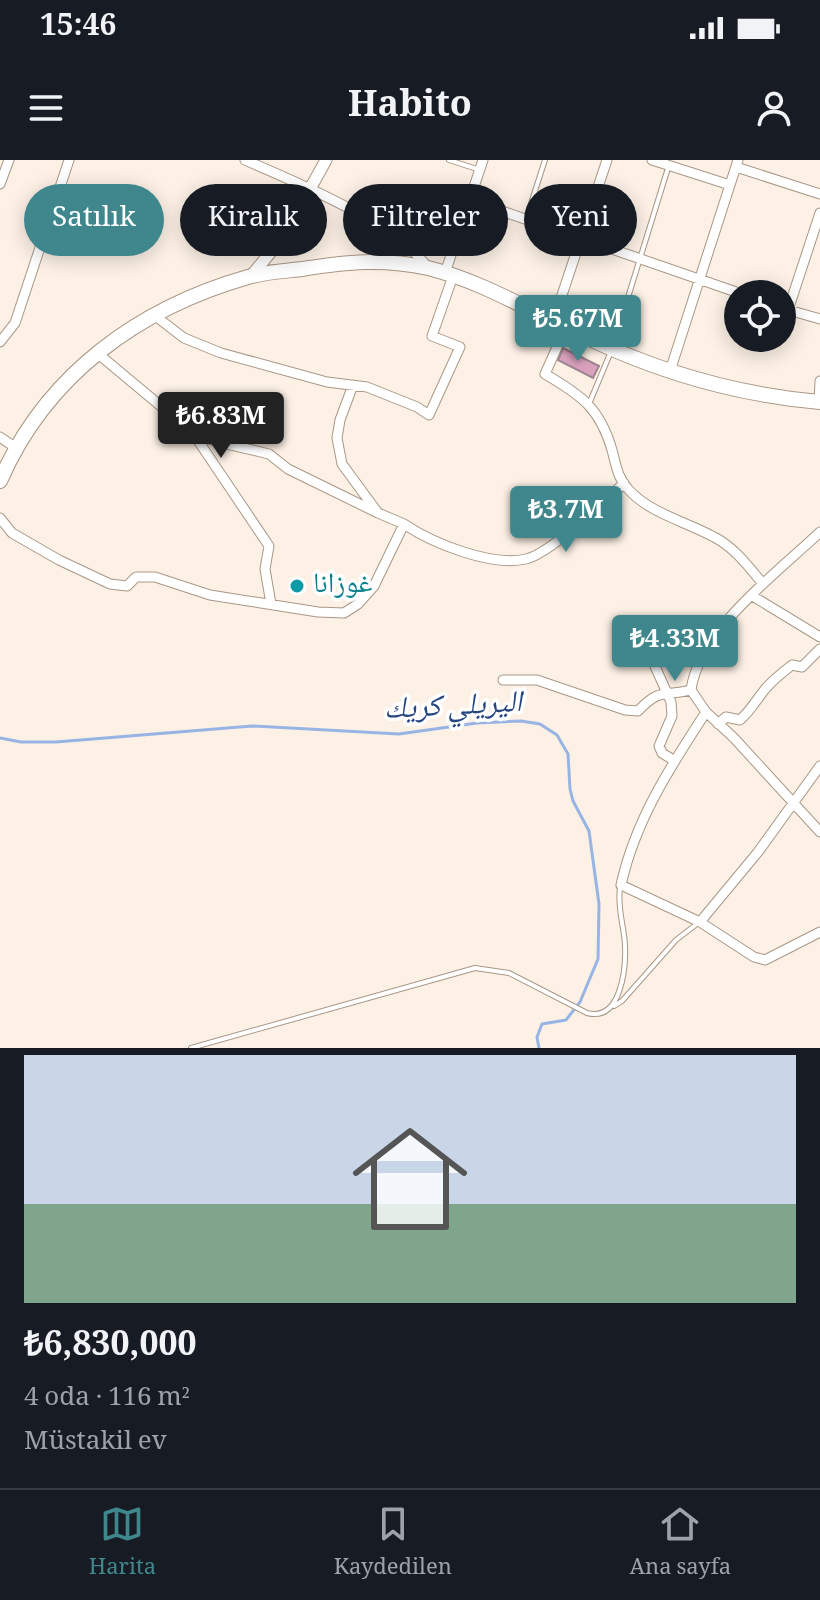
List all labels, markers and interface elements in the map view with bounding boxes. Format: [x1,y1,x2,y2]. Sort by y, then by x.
text: 15:46 [40,3,116,54]
text: Habito [348,78,472,139]
icon: menu [24,86,68,130]
icon: person [752,86,796,130]
chip: Satılık [24,184,164,256]
chip: Kiralık [180,184,327,256]
chip: Filtreler [343,184,508,256]
chip: Yeni [524,184,637,256]
map controls [724,280,796,352]
button: locate [724,280,796,352]
pin: ₺5.67M [513,295,643,363]
text: ₺5.67M [533,299,623,343]
pin: ₺6.83M [156,392,286,460]
text: ₺6.83M [176,396,266,440]
pin: ₺3.7M [510,486,622,554]
text: ₺3.7M [528,490,604,534]
place label: غوزانا [313,562,373,610]
marker: غوزانا [288,577,306,595]
pin: ₺4.33M [610,615,740,683]
text: ₺4.33M [630,619,720,663]
water label: اليريلي كريك [383,679,526,737]
icon: home [338,1107,482,1251]
text: ₺6,830,000 [24,1319,196,1377]
text: 4 oda · 116 m² [24,1377,190,1421]
text: Müstakil ev [24,1421,167,1465]
tab: Harita [89,1502,156,1588]
tab: Kaydedilen [334,1502,452,1588]
tab: Ana sayfa [629,1502,731,1588]

